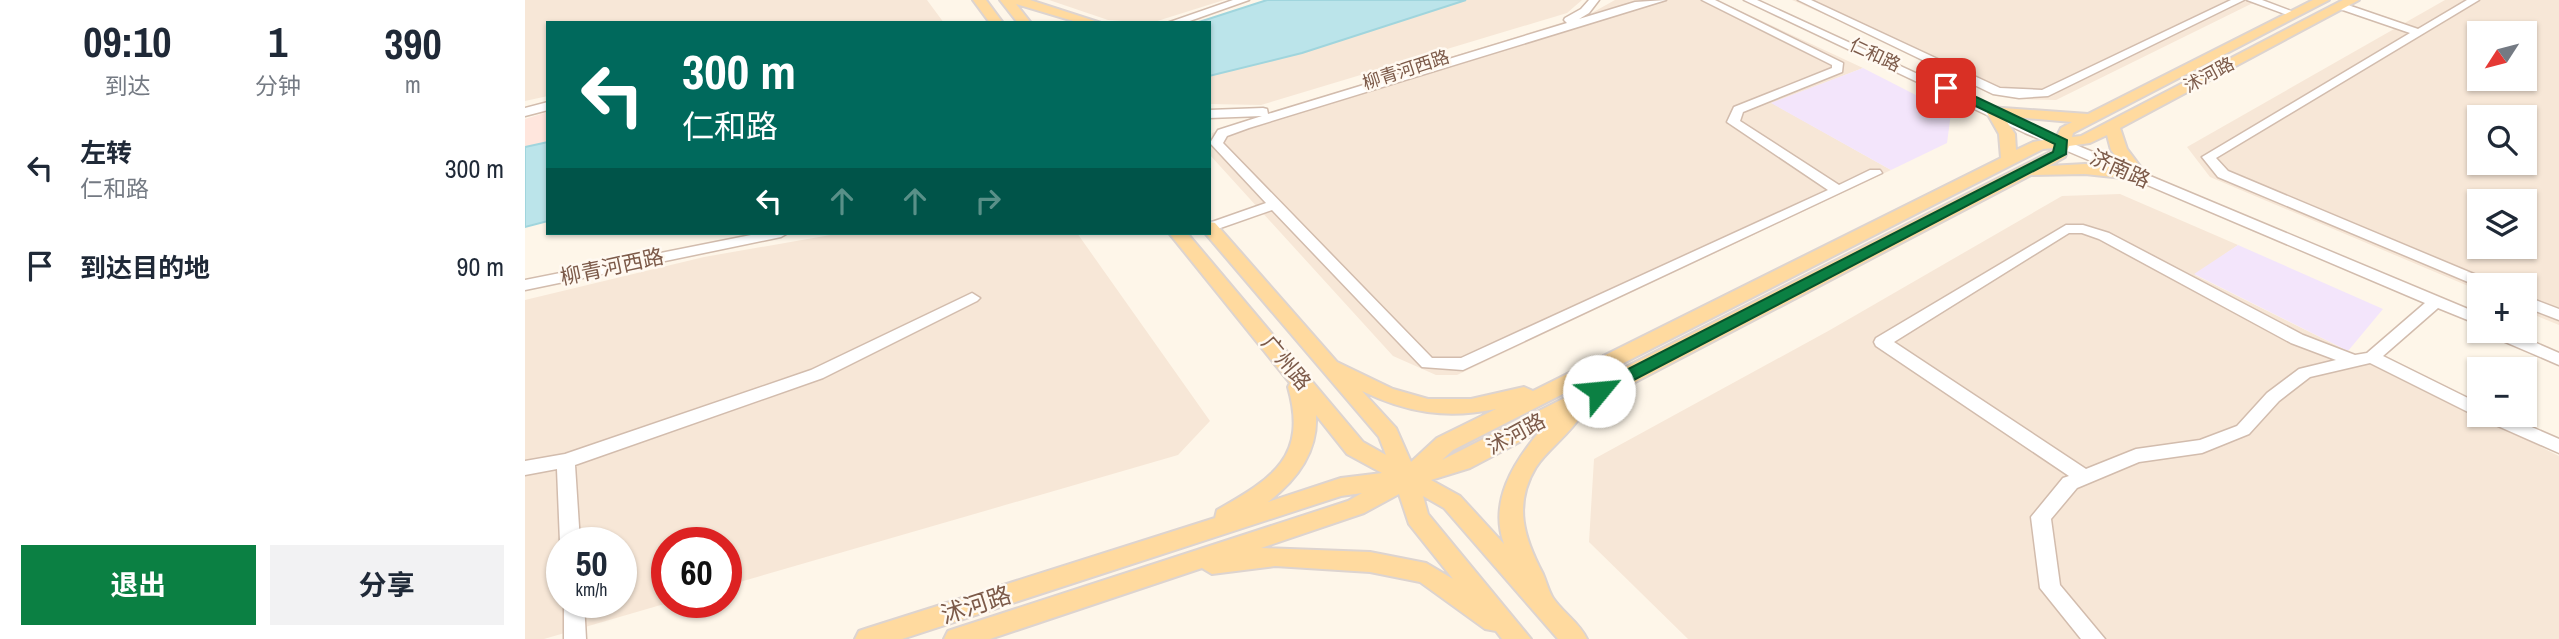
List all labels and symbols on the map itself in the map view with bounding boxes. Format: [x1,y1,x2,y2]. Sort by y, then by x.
north arrow [2467,21,2537,91]
street label: 仁和路 [1845,32,1905,77]
street label: 柳青河西路 [1359,44,1453,95]
street label: 沭河路 [2179,51,2238,98]
pin [1916,58,1976,118]
street label: 济南路 [2086,142,2155,195]
street label: 柳青河西路 [558,241,666,292]
street label: 广州路 [1255,329,1318,396]
position arrow [1562,354,1636,428]
street label: 沭河路 [1481,406,1550,461]
speed limit sign: 60 [651,527,742,618]
street label: 沭河路 [937,578,1015,630]

